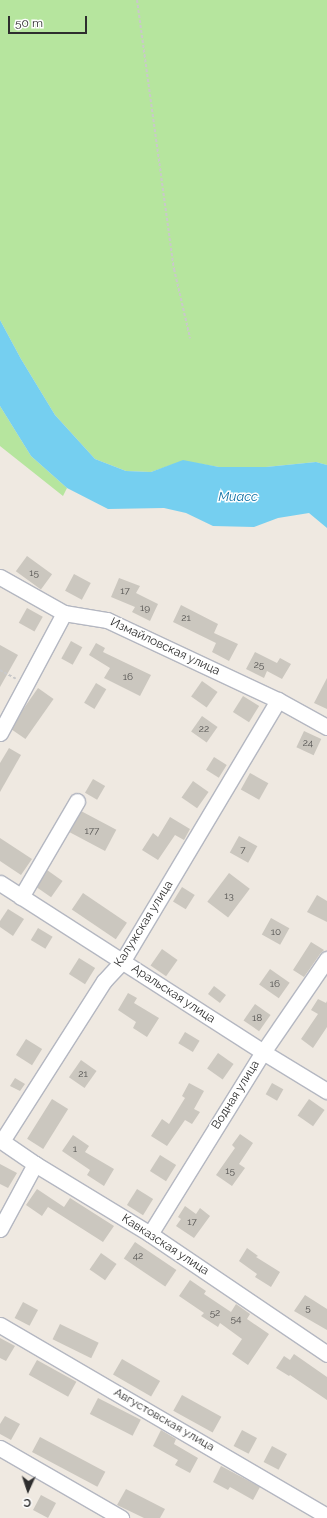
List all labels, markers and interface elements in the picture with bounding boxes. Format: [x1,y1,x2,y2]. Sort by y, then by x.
scale bar [10,8,89,34]
text: 50 m [15,16,43,30]
water label: Миасс [218,489,258,505]
house number: 15 [29,567,39,579]
house number: 17 [120,585,130,597]
house number: 19 [140,602,150,614]
house number: 21 [181,612,191,624]
street label: Измайловская улица [108,615,222,679]
house number: 25 [254,659,264,671]
house number: 16 [123,671,133,683]
house number: 22 [199,723,209,735]
house number: 24 [303,737,313,749]
house number: 177 [85,825,99,837]
house number: 7 [240,844,246,856]
street label: Калужская улица [112,878,176,970]
house number: 13 [224,890,234,902]
house number: 10 [271,926,281,938]
street label: Аральская улица [128,961,218,1027]
house number: 16 [270,978,280,990]
house number: 18 [252,1012,262,1024]
street label: Водная улица [209,1058,263,1132]
house number: 21 [78,1068,88,1080]
house number: 1 [73,1143,77,1155]
house number: 15 [225,1165,235,1177]
street label: Кавказская улица [119,1211,211,1279]
house number: 17 [187,1216,197,1228]
house number: 42 [133,1250,143,1262]
house number: 5 [305,1302,311,1314]
house number: 52 [210,1307,220,1319]
house number: 54 [231,1313,241,1325]
street label: Августовская улица [111,1385,217,1455]
north arrow [8,1470,48,1510]
text: С [23,1496,31,1509]

